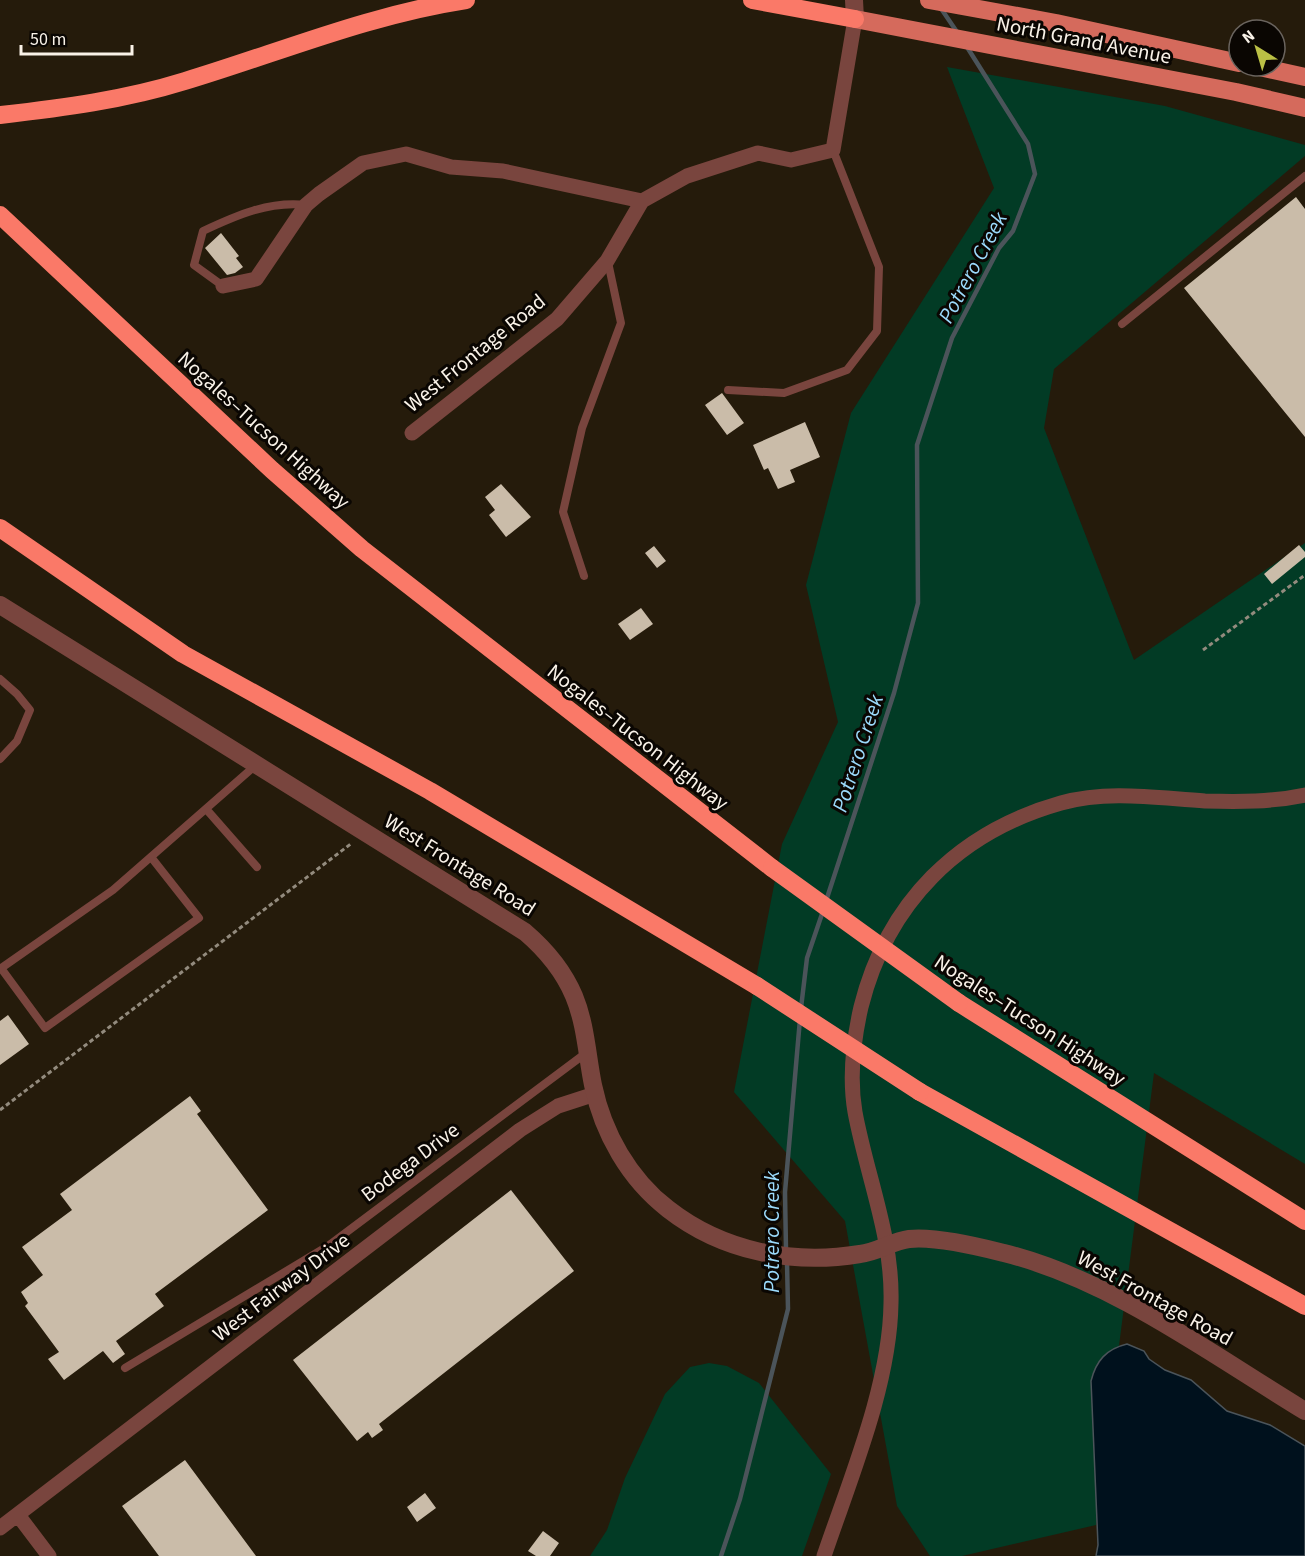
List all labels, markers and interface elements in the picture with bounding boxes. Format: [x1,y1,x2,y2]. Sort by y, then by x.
street label: North Grand Avenue [994,8,1174,72]
scale bar [21,18,132,56]
north arrow [1227,18,1287,78]
text: N [1238,25,1259,49]
text: 50 m [30,27,66,52]
water label: Potrero Creek [930,206,1016,329]
street label: West Frontage Road [398,287,552,419]
street label: Nogales–Tucson Highway [171,344,357,516]
street label: Nogales–Tucson Highway [541,657,735,818]
water label: Potrero Creek [824,690,892,816]
street label: West Frontage Road [378,806,542,924]
street label: Nogales–Tucson Highway [928,947,1132,1093]
street label: Bodega Drive [355,1115,465,1209]
water label: Potrero Creek [756,1170,788,1293]
street label: West Fairway Drive [206,1225,356,1349]
street label: West Frontage Road [1072,1243,1238,1353]

